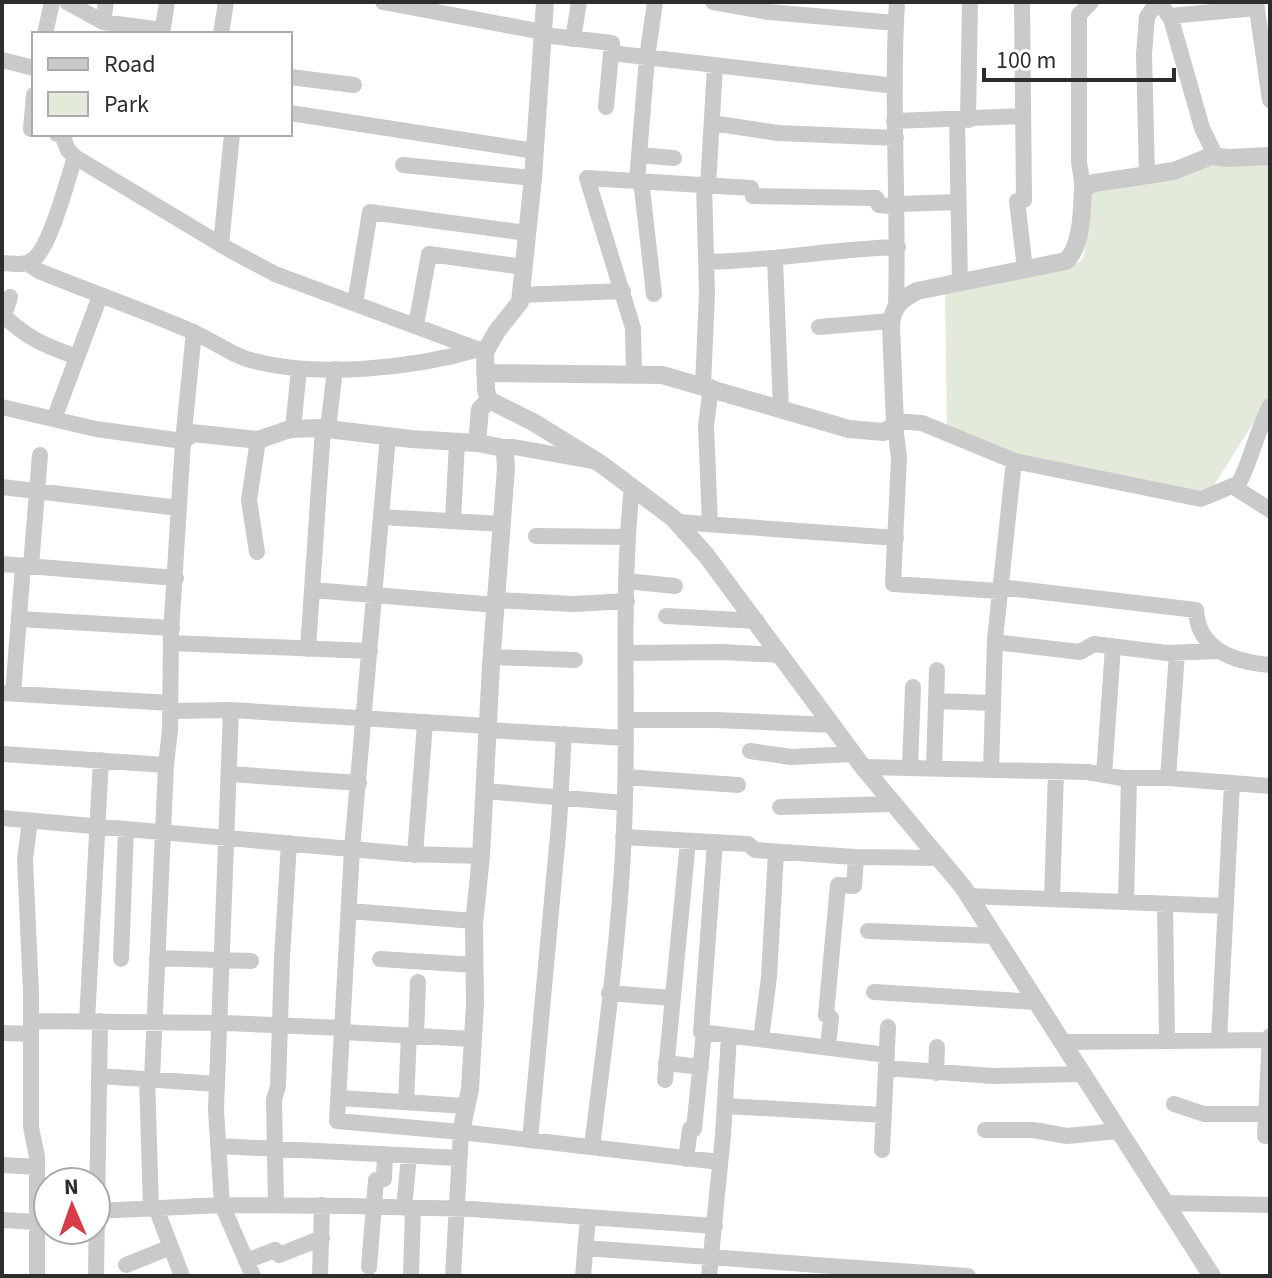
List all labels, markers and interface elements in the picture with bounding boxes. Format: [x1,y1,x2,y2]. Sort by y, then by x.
legend [32,32,292,136]
scale bar [984,32,1174,82]
text: 100 m [996,43,1056,78]
text: Road [104,47,156,82]
text: Park [104,87,149,122]
north arrow [32,1166,112,1246]
text: N [63,1171,79,1203]

